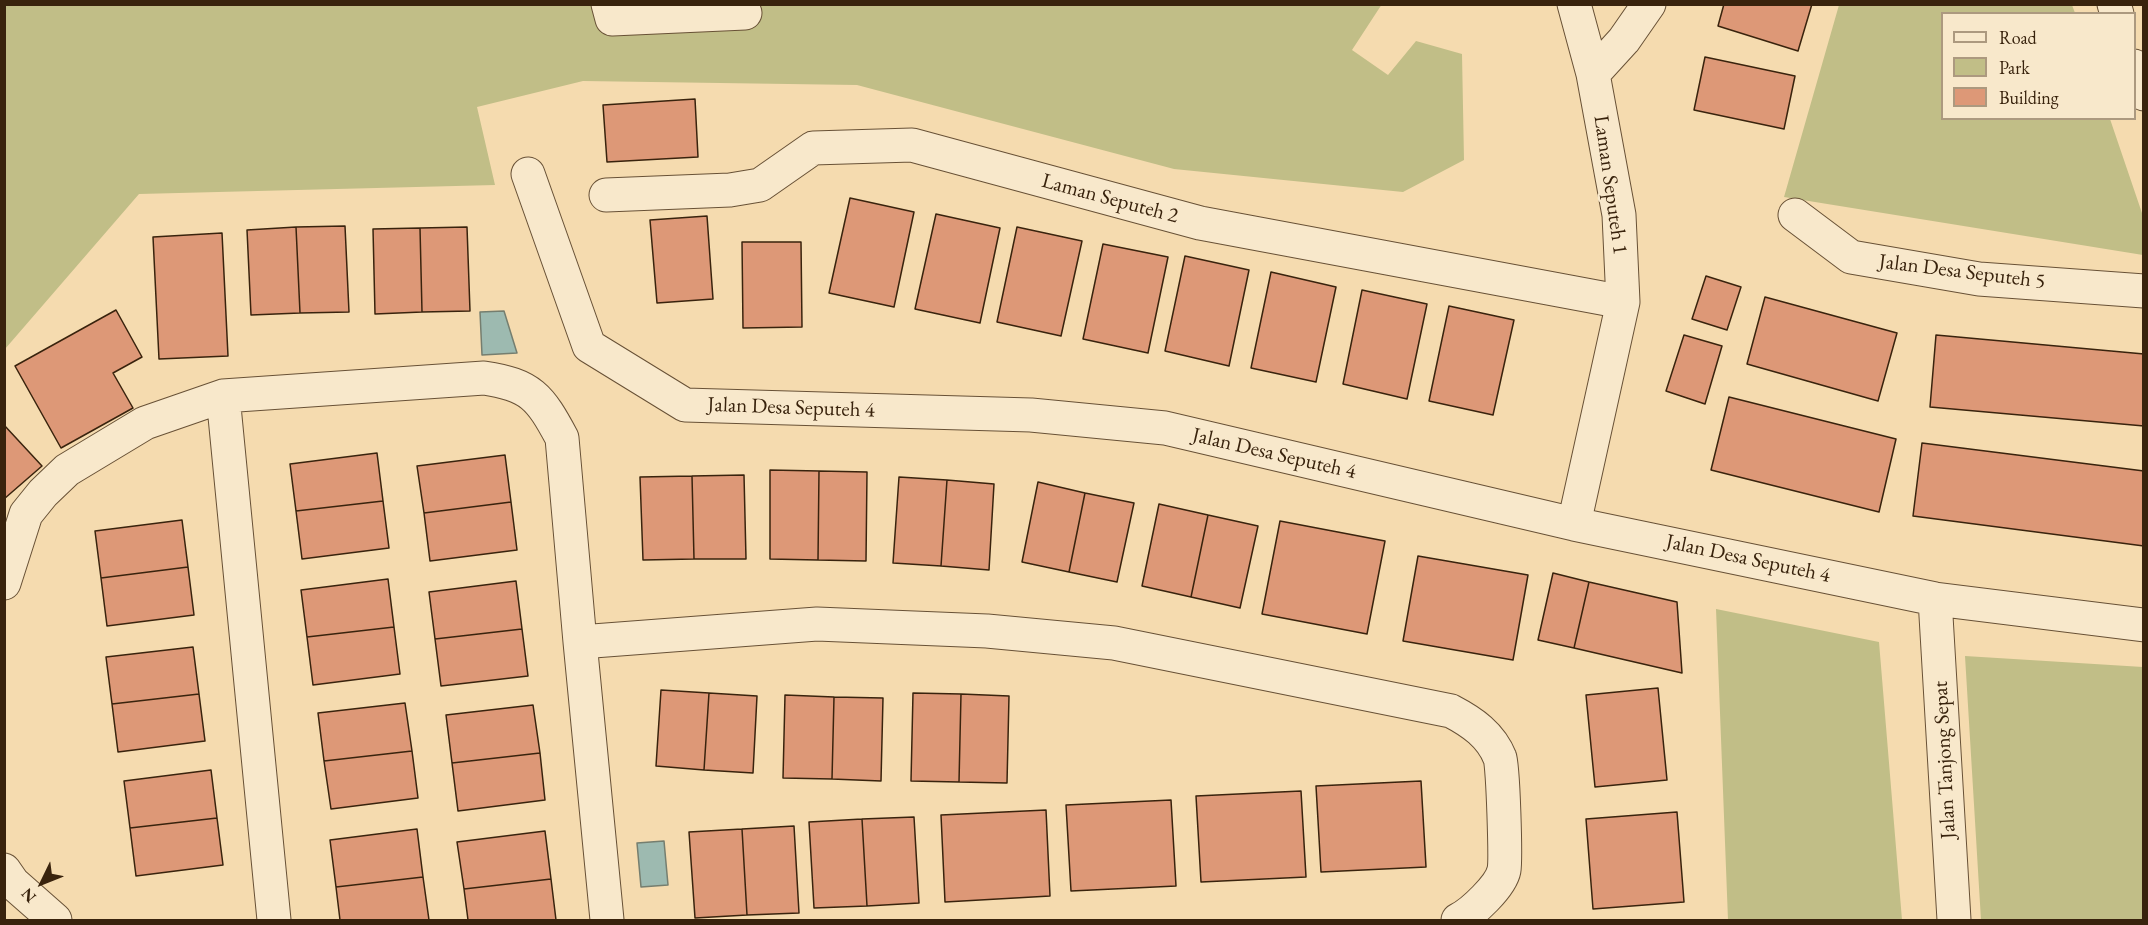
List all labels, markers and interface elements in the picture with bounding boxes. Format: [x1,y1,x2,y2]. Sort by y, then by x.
legend [1941,12,2136,120]
text: Road [1999,26,2037,49]
text: Park [1999,56,2030,79]
text: Building [1999,86,2059,109]
street label: Laman Seputeh 1 [1588,114,1632,256]
street label: Laman Seputeh 2 [1039,169,1181,229]
street label: Jalan Desa Seputeh 5 [1877,249,2047,295]
street label: Jalan Desa Seputeh 4 [707,392,875,424]
street label: Jalan Desa Seputeh 4 [1190,423,1358,485]
street label: Jalan Desa Seputeh 4 [1664,529,1832,589]
street label: Jalan Tanjong Sepat [1928,680,1962,840]
north arrow [12,853,72,913]
text: N [16,884,41,908]

